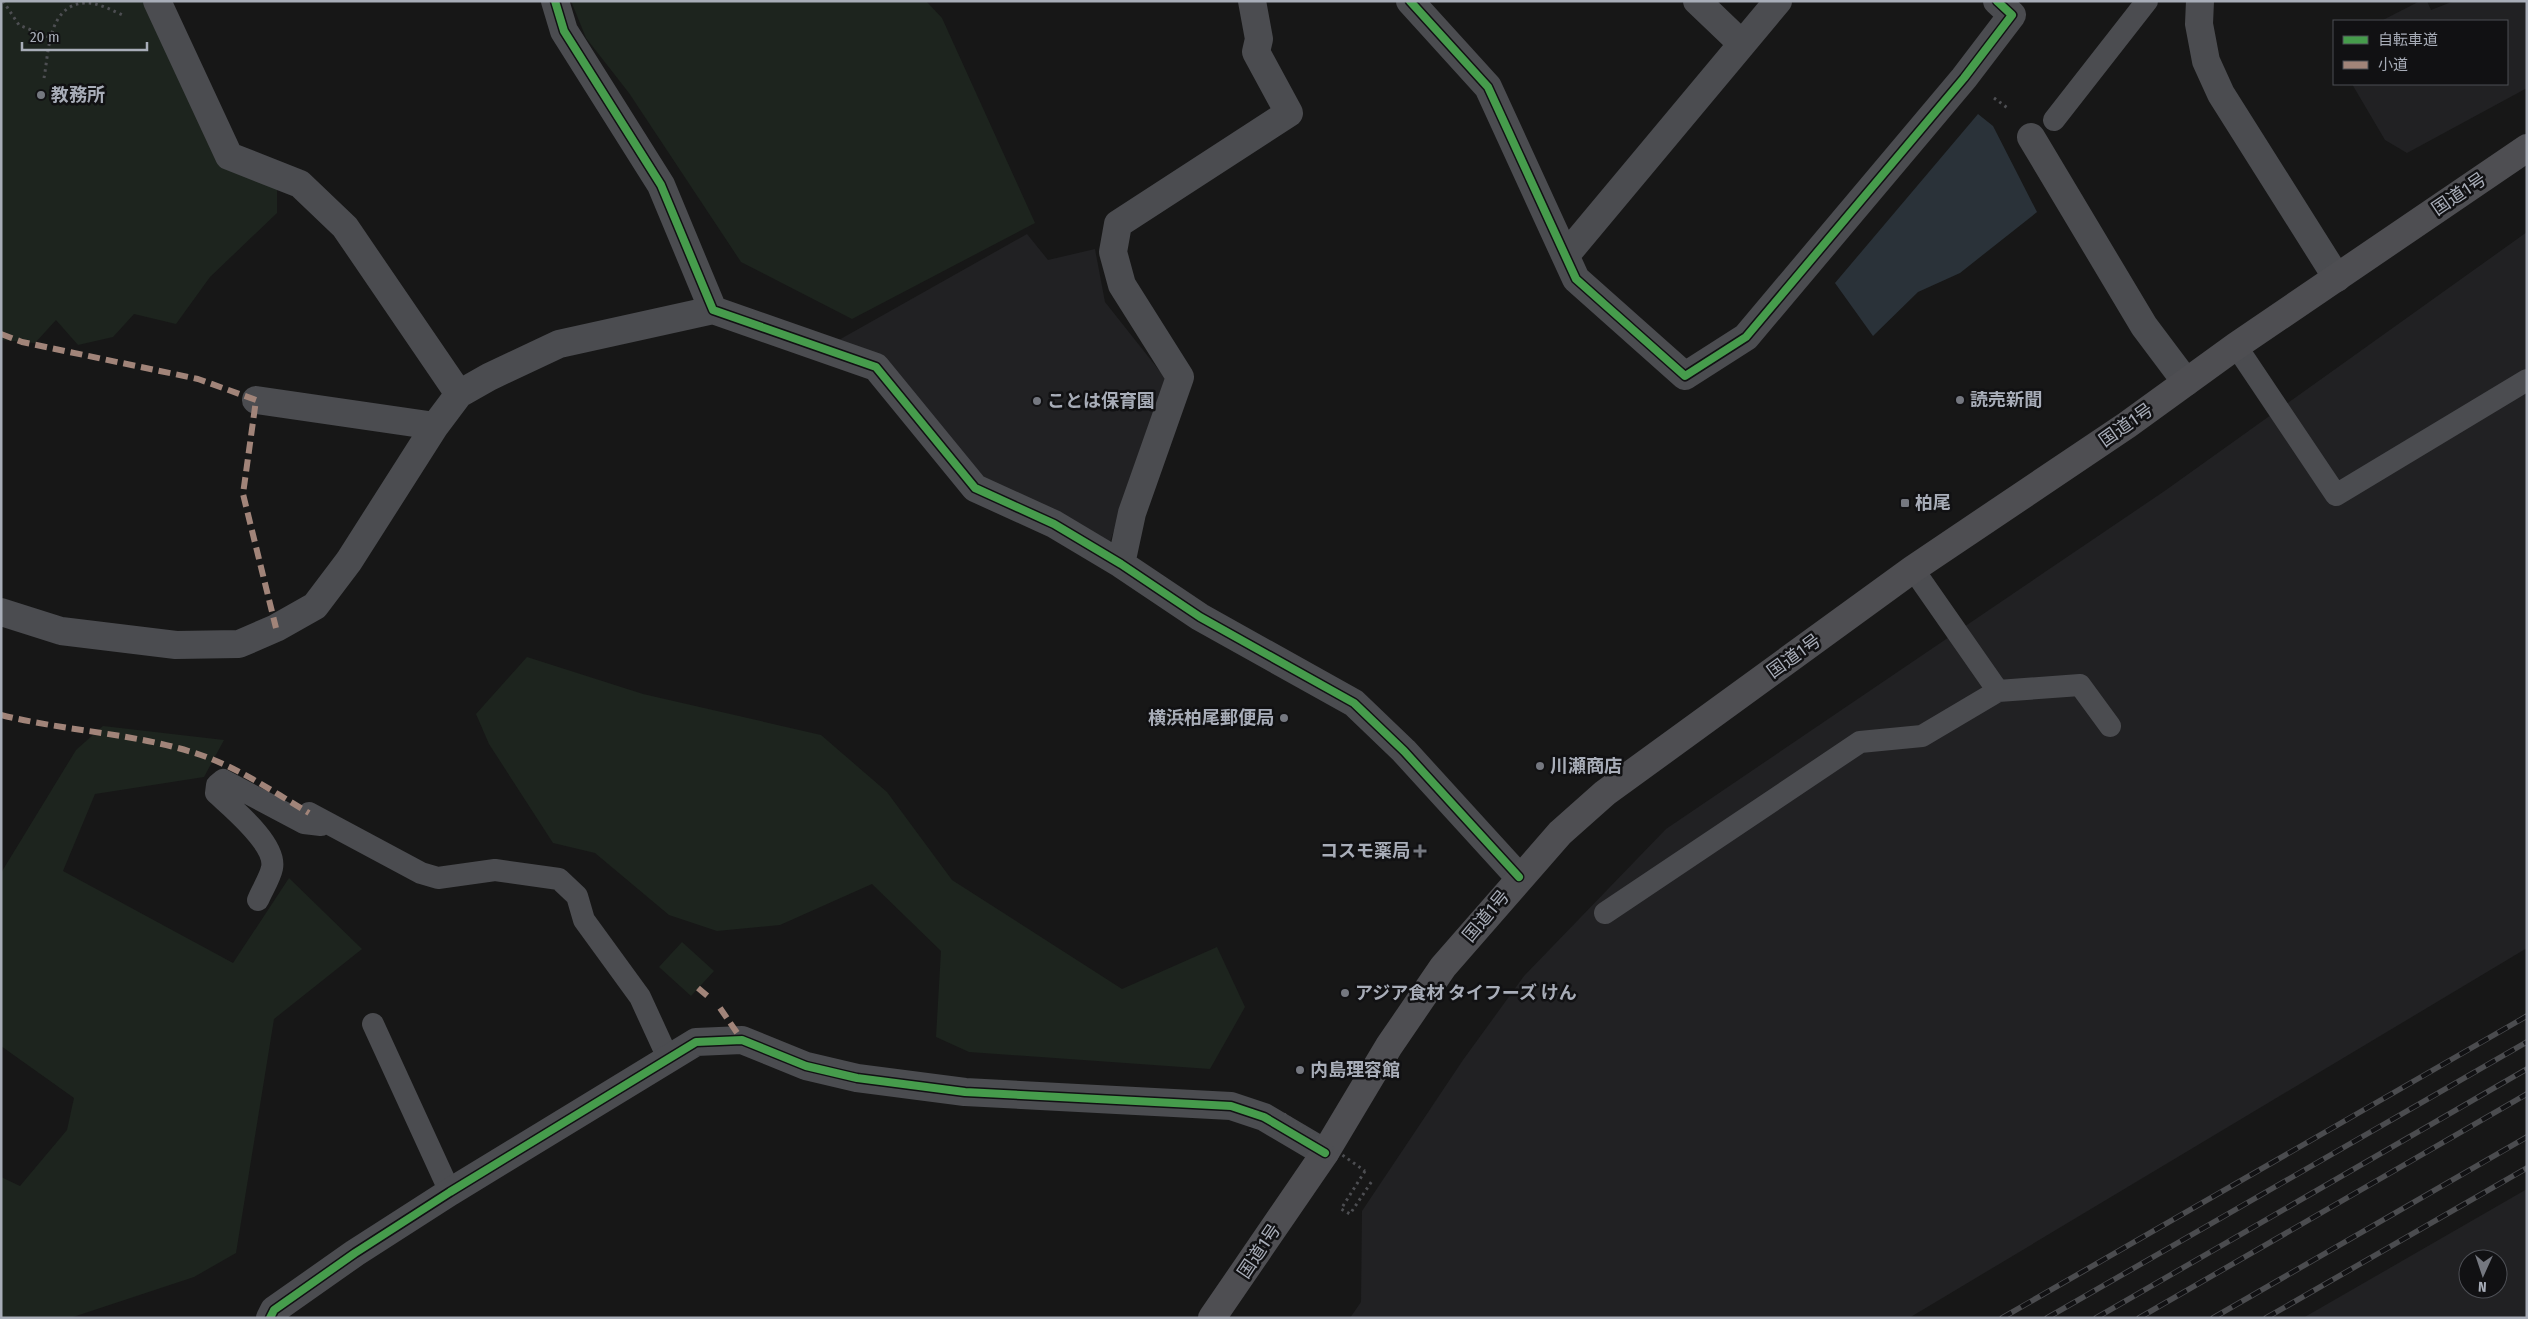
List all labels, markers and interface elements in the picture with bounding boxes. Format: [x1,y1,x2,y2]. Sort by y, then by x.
scale bar [22,20,148,52]
legend [2333,20,2508,85]
text: 20 m [30,28,60,46]
text: 自転車道 [2378,31,2438,49]
text: 小道 [2378,56,2408,74]
place label: 教務所 [51,84,105,106]
marker: 教務所 [35,89,47,101]
street label: 国道1号 [2428,168,2490,220]
place label: 読売新聞 [1970,389,2042,411]
place label: ことは保育園 [1047,390,1155,412]
marker: 読売新聞 [1954,394,1966,406]
marker: ことは保育園 [1031,395,1043,407]
street label: 国道1号 [2095,398,2157,452]
place label: 柏尾 [1915,492,1951,514]
marker: 柏尾 [1899,497,1911,509]
street label: 国道1号 [1763,629,1825,683]
place label: 横浜柏尾郵便局 [1148,707,1274,729]
marker: 横浜柏尾郵便局 [1278,712,1290,724]
place label: 川瀬商店 [1550,755,1622,777]
marker: 川瀬商店 [1534,760,1546,772]
place label: コスモ薬局 [1320,840,1410,862]
marker: コスモ薬局 [1414,845,1426,857]
street label: 国道1号 [1458,886,1514,946]
place label: アジア食材 タイフーズ けん [1355,982,1577,1004]
marker: アジア食材 タイフーズ けん [1339,987,1351,999]
place label: 内島理容館 [1310,1059,1400,1081]
marker: 内島理容館 [1294,1064,1306,1076]
street label: 国道1号 [1233,1220,1285,1282]
north arrow [2458,1249,2508,1299]
text: N [2478,1278,2487,1295]

